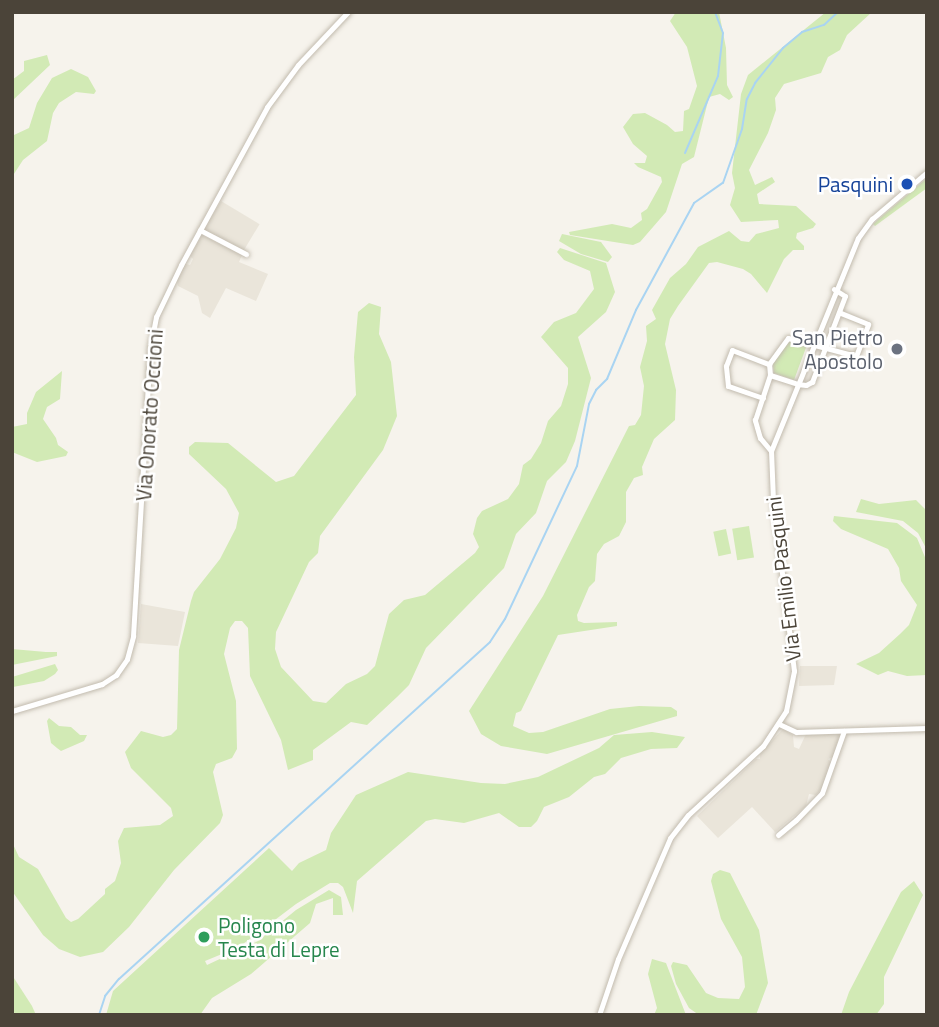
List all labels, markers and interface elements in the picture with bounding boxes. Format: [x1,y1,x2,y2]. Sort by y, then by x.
place label: Pasquini [818,171,893,197]
marker: Pasquini [899,176,915,192]
place label: San Pietro Apostolo [792,324,883,374]
street label: Via Onorato Occioni [130,328,168,502]
marker: San Pietro Apostolo [889,341,905,357]
street label: Via Emilio Pasquini [760,495,806,663]
place label: Poligono Testa di Lepre [218,912,340,962]
marker: Poligono Testa di Lepre [196,929,212,945]

